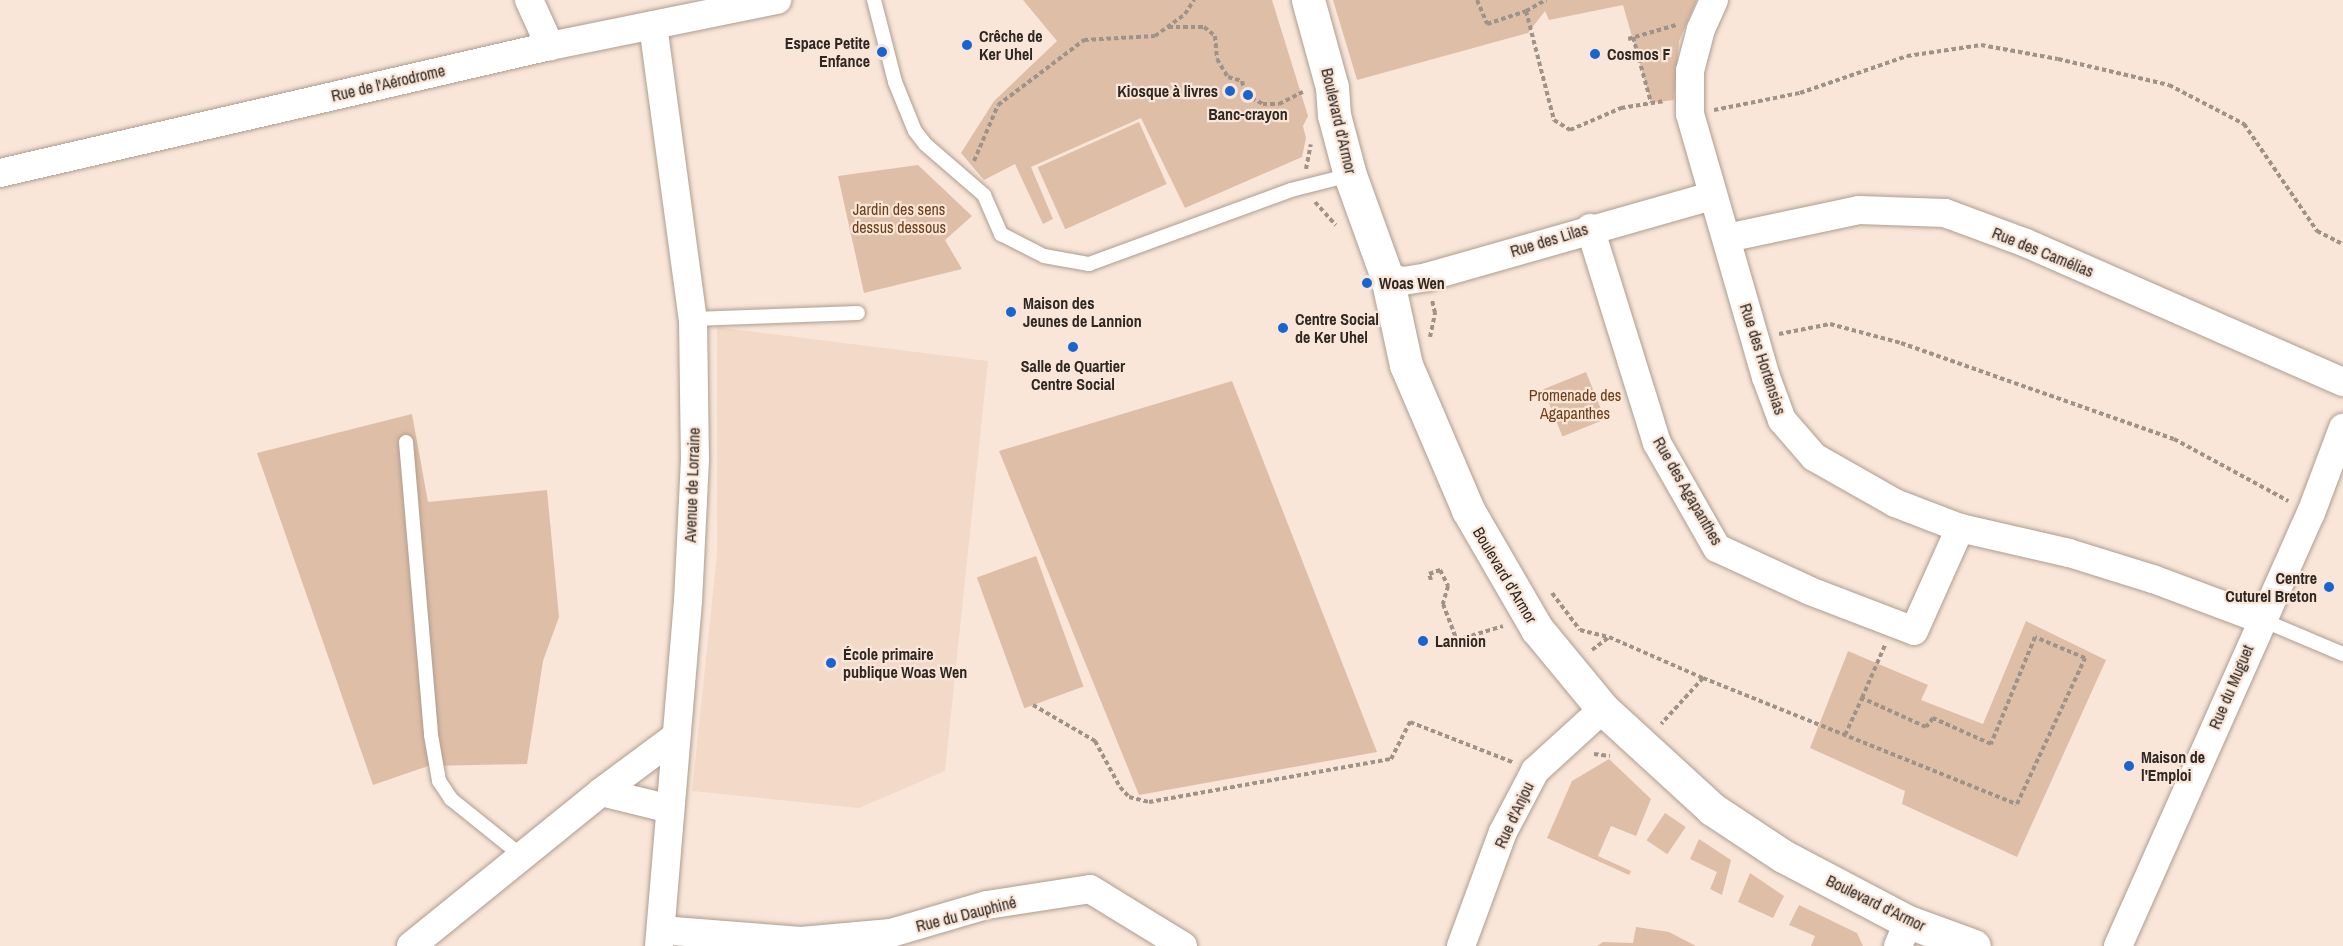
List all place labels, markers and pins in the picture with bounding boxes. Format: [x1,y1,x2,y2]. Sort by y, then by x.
place label: Crêche de Ker Uhel [979,26,1042,64]
place label: Espace Petite Enfance [785,33,870,71]
marker: Crêche de Ker Uhel [960,38,974,52]
place label: Cosmos F [1607,44,1670,64]
marker: Espace Petite Enfance [875,45,889,59]
marker: Cosmos F [1588,47,1602,61]
place label: Kiosque à livres [1117,81,1218,101]
marker: Kiosque à livres [1223,84,1237,98]
marker: Banc-crayon [1241,88,1255,102]
place label: Banc-crayon [1208,104,1288,124]
place label: Woas Wen [1379,273,1445,293]
marker: Woas Wen [1360,276,1374,290]
place label: Maison des Jeunes de Lannion [1023,293,1142,331]
marker: Maison des Jeunes de Lannion [1004,305,1018,319]
place label: Centre Social de Ker Uhel [1295,309,1379,347]
marker: Centre Social de Ker Uhel [1276,321,1290,335]
marker: Salle de Quartier Centre Social [1066,340,1080,354]
place label: Salle de Quartier Centre Social [1021,356,1125,394]
place label: Centre Cuturel Breton [2225,568,2317,606]
marker: Centre Cuturel Breton [2322,580,2336,594]
place label: Lannion [1435,631,1486,651]
marker: Lannion [1416,634,1430,648]
place label: École primaire publique Woas Wen [843,644,967,682]
marker: École primaire publique Woas Wen [824,656,838,670]
place label: Maison de l'Emploi [2141,747,2205,785]
marker: Maison de l'Emploi [2122,759,2136,773]

